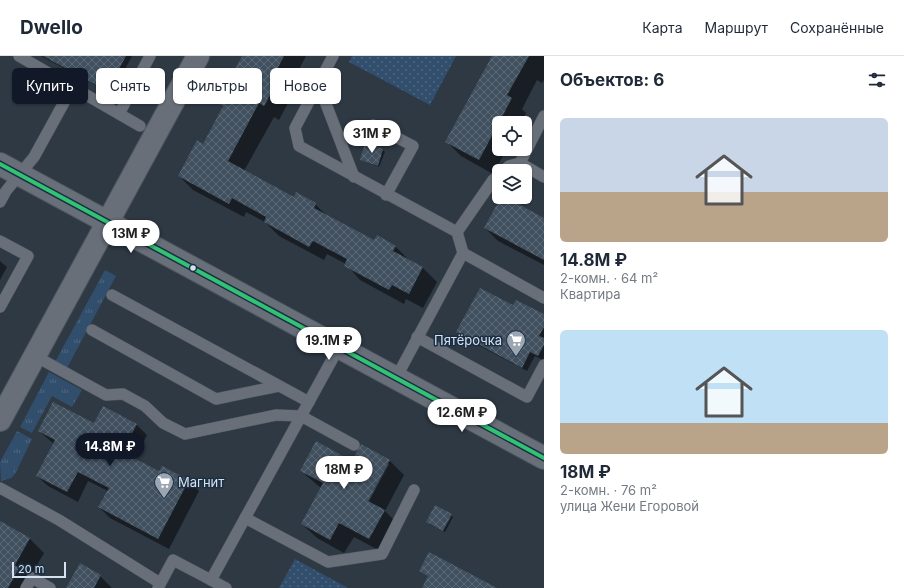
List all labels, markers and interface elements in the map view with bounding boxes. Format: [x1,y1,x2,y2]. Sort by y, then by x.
text: Dwello [20,16,83,39]
text: Карта [642,19,683,36]
text: Маршрут [705,19,768,36]
text: Сохранённые [790,19,884,36]
chip: Купить [12,68,88,104]
chip: Снять [96,68,165,104]
chip: Фильтры [173,68,262,104]
chip: Новое [270,68,341,104]
icon: filters [866,69,888,91]
text: Объектов: 6 [560,70,664,90]
map controls [492,116,532,204]
button: locate [492,116,532,156]
pin: 31M ₽ [344,120,400,154]
text: 31M ₽ [353,125,391,141]
icon: home [688,144,760,216]
button: layers [492,164,532,204]
pin: 13M ₽ [103,220,159,254]
text: 13M ₽ [112,225,150,241]
text: 14.8M ₽ [560,250,627,270]
unlabelled marker [188,263,198,273]
text: 2-комн. · 64 m² [560,270,658,286]
text: Квартира [560,286,621,302]
pin: 19.1M ₽ [292,327,366,361]
supermarket icon: Пятёрочка [505,329,527,357]
text: 19.1M ₽ [305,332,353,348]
place label: Пятёрочка [434,332,502,348]
icon: home [688,356,760,428]
pin: 12.6M ₽ [425,399,499,433]
text: 12.6M ₽ [436,404,488,420]
pin: 14.8M ₽ [73,433,147,467]
text: 14.8M ₽ [84,438,136,454]
pin: 18M ₽ [316,456,372,490]
text: 18M ₽ [325,461,363,477]
text: 18M ₽ [560,462,611,482]
supermarket icon: Магнит [153,471,175,499]
place label: Магнит [178,474,224,490]
text: 2-комн. · 76 m² [560,482,657,498]
text: улица Жени Егоровой [560,498,699,514]
scale bar [12,560,66,579]
text: 20 m [18,562,44,576]

